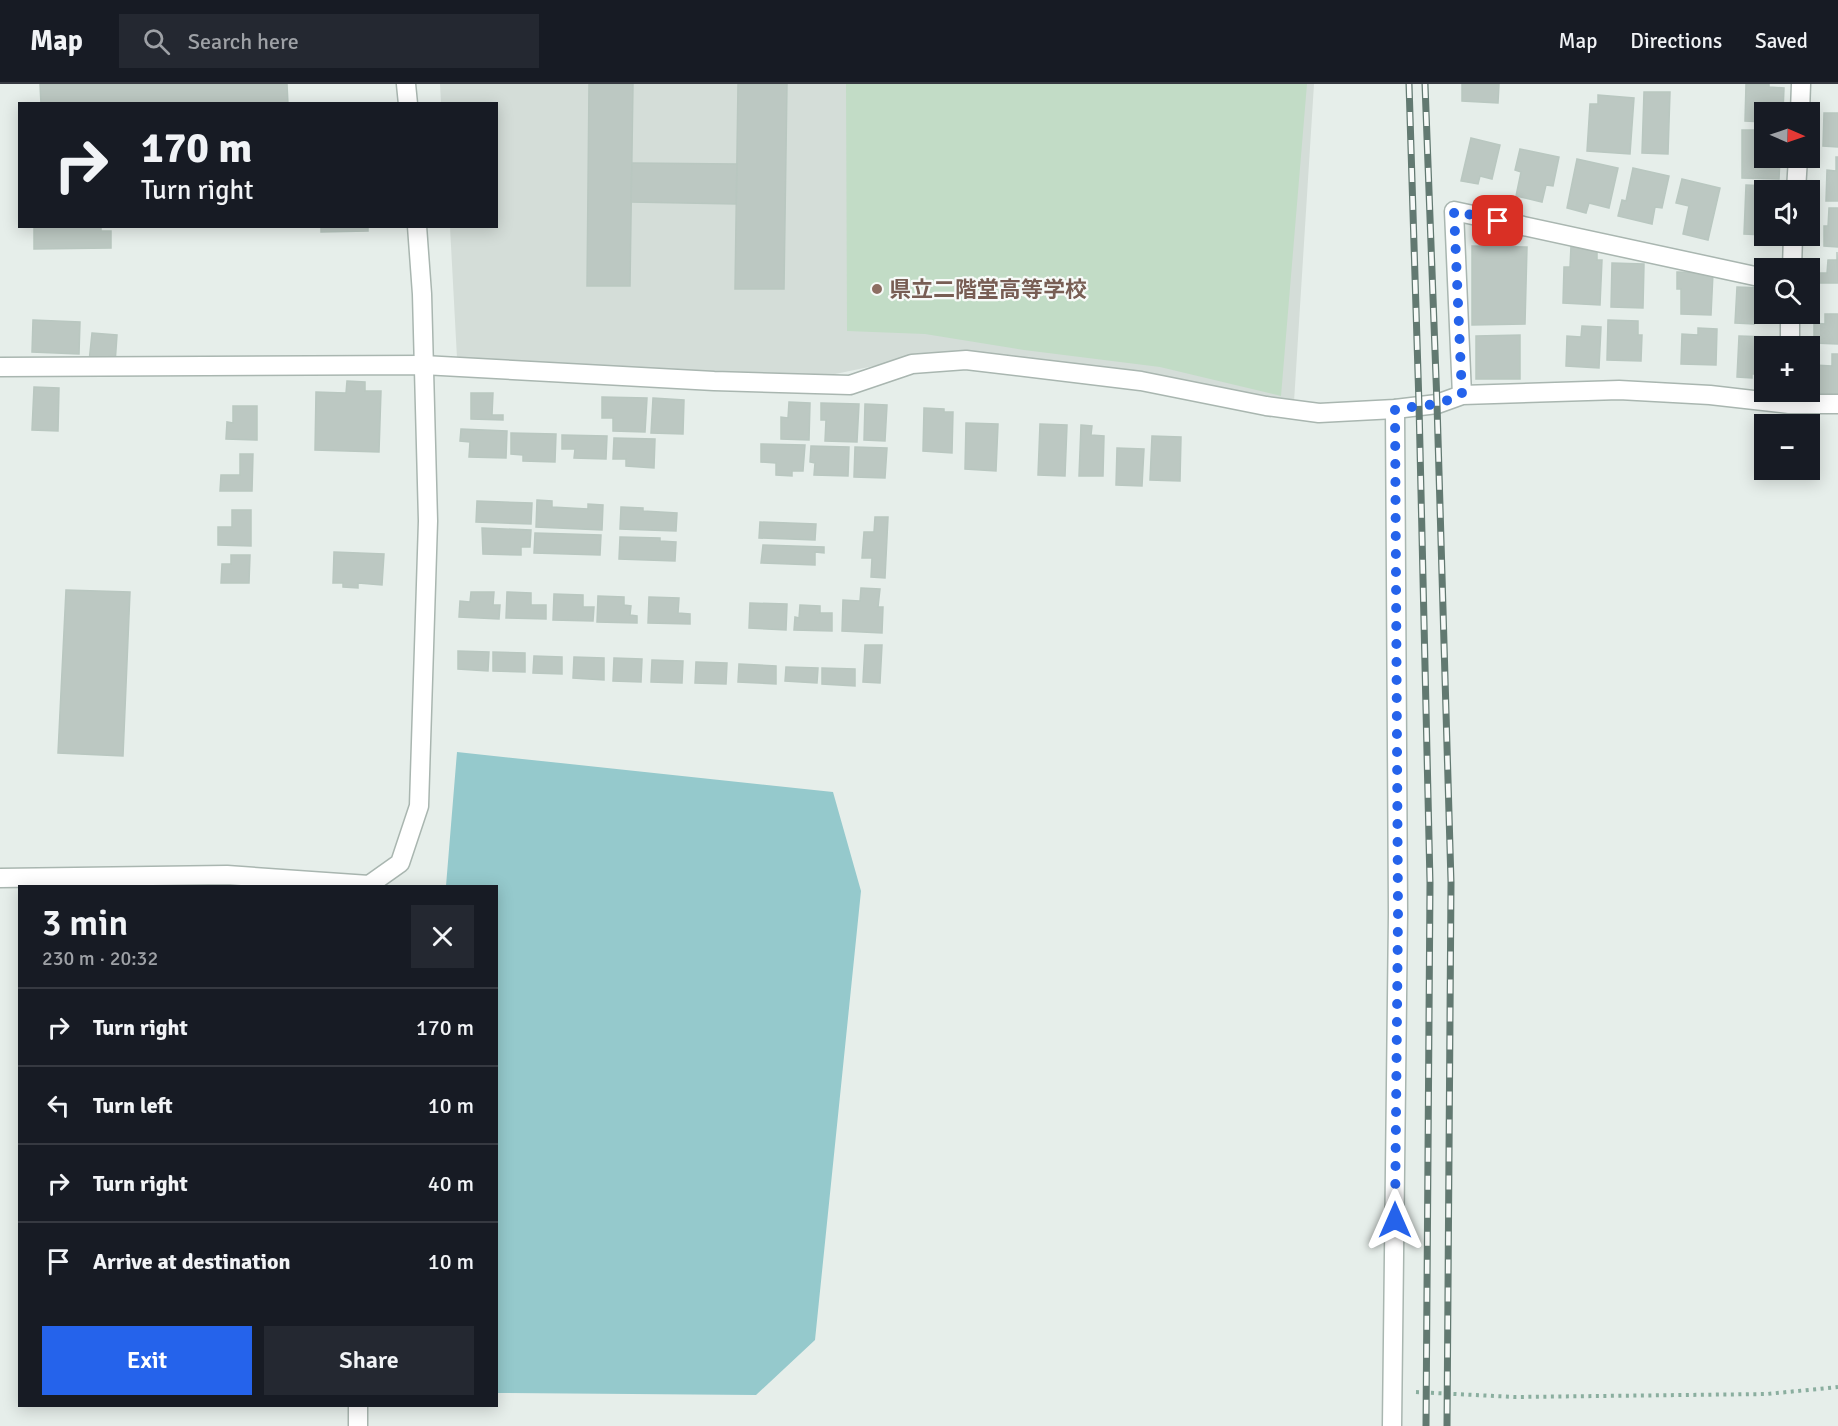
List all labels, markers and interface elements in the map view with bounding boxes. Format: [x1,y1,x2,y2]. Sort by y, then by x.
search box [119,14,539,68]
text: Map [30,24,83,58]
icon: search [140,25,173,58]
text: Search here [188,28,299,55]
text: Map [1559,28,1597,54]
text: Directions [1630,28,1722,54]
text: Saved [1755,28,1808,54]
north arrow [1754,102,1820,168]
map controls [1754,102,1820,480]
text: 170 m [141,123,252,174]
icon: right [42,126,120,204]
text: Turn right [141,174,254,207]
button: sound [1754,180,1820,246]
pin [1472,195,1523,246]
icon: arrive [1481,204,1514,237]
button: search [1754,258,1820,324]
place label: 県立二階堂高等学校 [889,276,1087,303]
marker: 県立二階堂高等学校 [870,282,884,296]
button: + [1754,336,1820,402]
button: − [1754,414,1820,480]
text: 3 min [42,901,128,946]
button: close [411,905,474,968]
text: 230 m · 20:32 [42,946,158,971]
icon: right [42,1011,75,1044]
text: Turn right [93,1014,188,1041]
text: 170 m [416,1014,474,1041]
icon: left [42,1089,75,1122]
text: Turn left [93,1092,173,1119]
text: 10 m [428,1092,474,1119]
icon: right [42,1167,75,1200]
text: Turn right [93,1170,188,1197]
text: 40 m [428,1170,474,1197]
position arrow [1363,1188,1427,1252]
icon: arrive [42,1245,75,1278]
text: Arrive at destination [93,1248,290,1275]
text: 10 m [428,1248,474,1275]
button: Exit [42,1326,252,1395]
button: Share [264,1326,474,1395]

